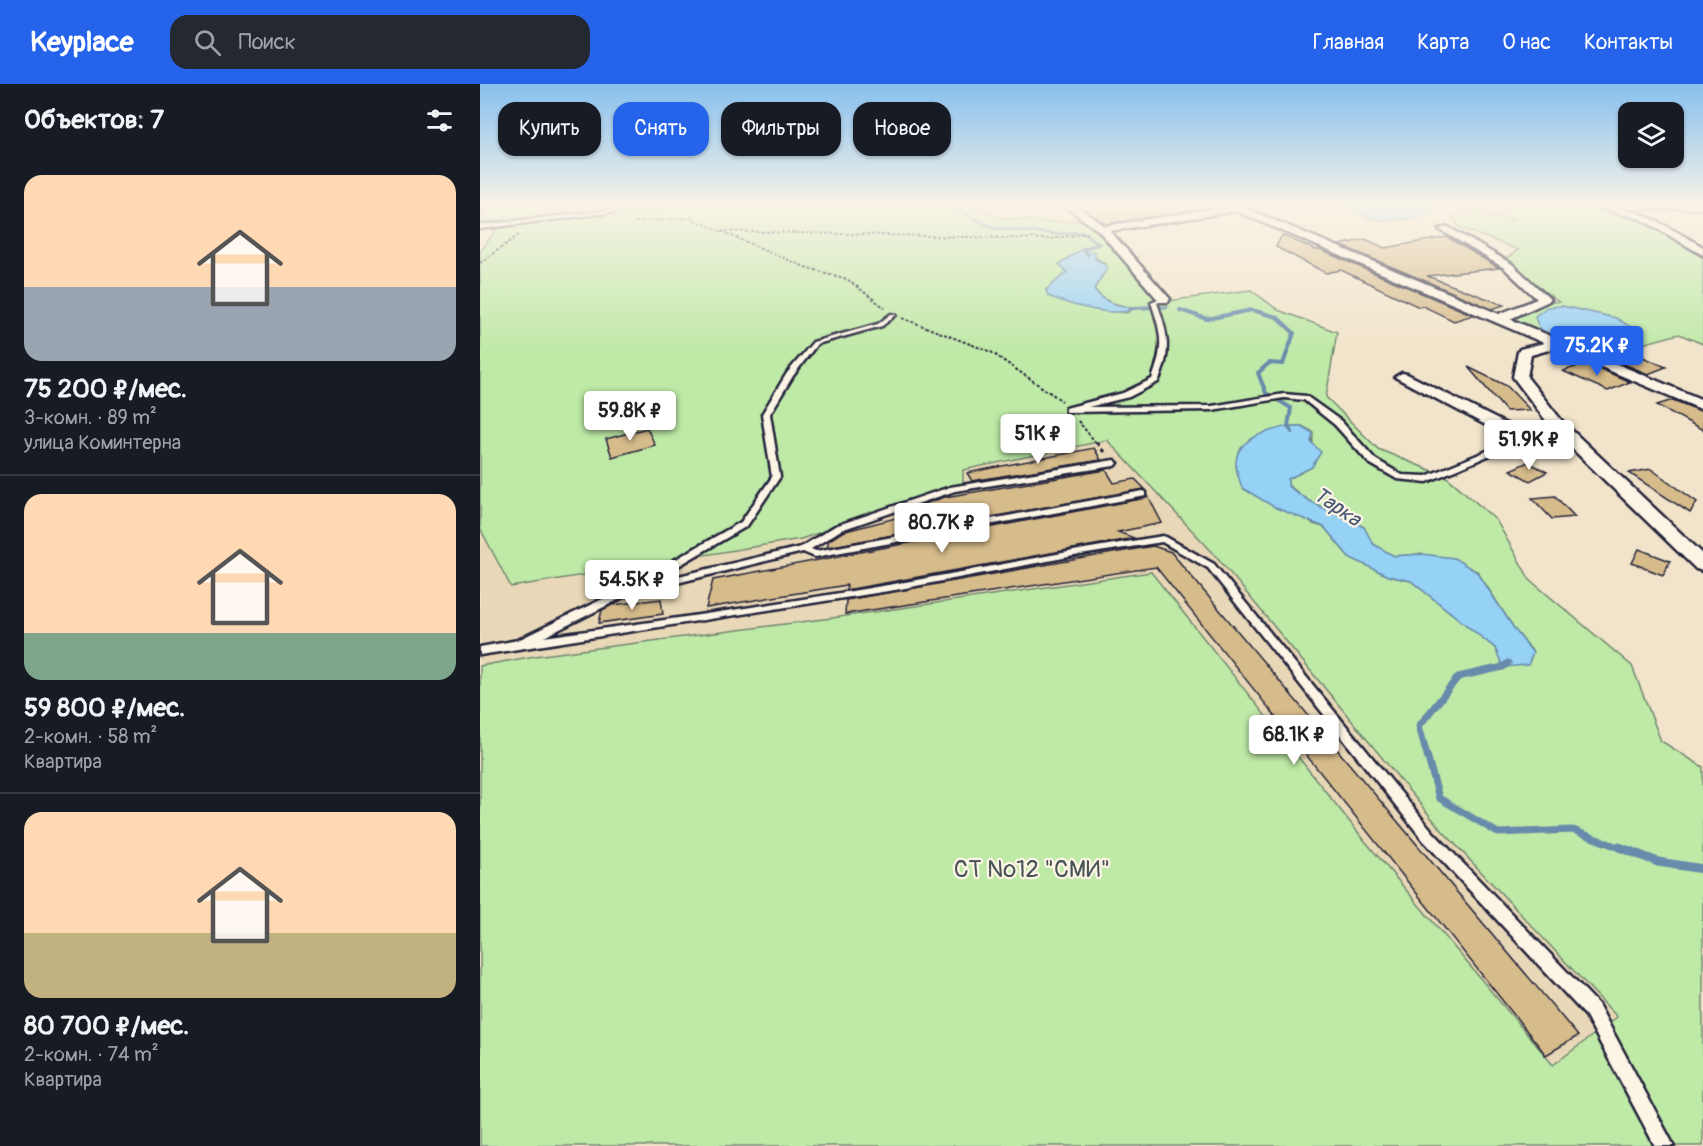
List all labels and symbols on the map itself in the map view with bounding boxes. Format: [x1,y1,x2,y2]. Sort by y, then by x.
pin: 75.2K ₽ [1542,326,1652,377]
pin: 59.8K ₽ [575,391,685,442]
pin: 51K ₽ [996,414,1080,465]
pin: 51.9K ₽ [1474,420,1584,471]
water label: Тарка [1308,481,1367,533]
pin: 80.7K ₽ [887,503,997,554]
pin: 54.5K ₽ [577,560,687,611]
pin: 68.1K ₽ [1239,715,1349,766]
park label: СТ №12 "СМИ" [954,855,1110,884]

